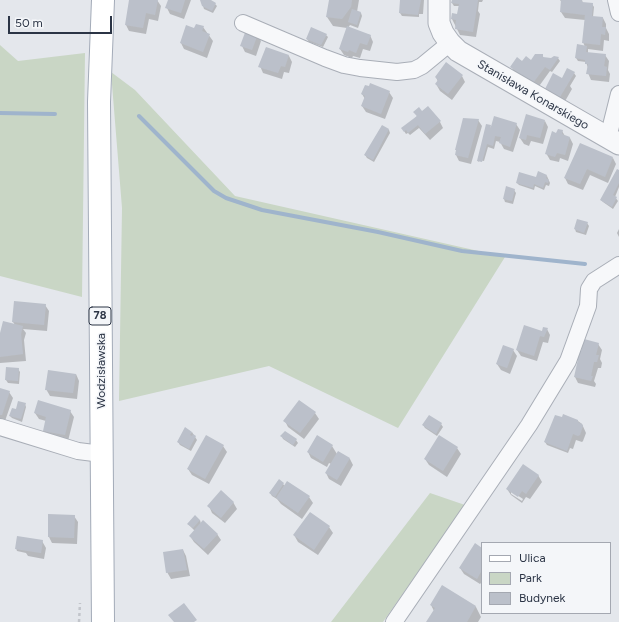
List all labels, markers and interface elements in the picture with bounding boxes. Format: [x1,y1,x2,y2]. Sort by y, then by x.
scale bar [10,8,114,34]
text: 50 m [15,16,43,30]
street label: Stanisława Konarskiego [475,57,591,133]
road number: 78 [89,307,111,325]
street label: Wodzisławska [94,333,108,409]
legend [481,542,611,614]
text: Ulica [519,551,546,565]
text: Park [519,571,542,585]
text: Budynek [519,591,565,605]

